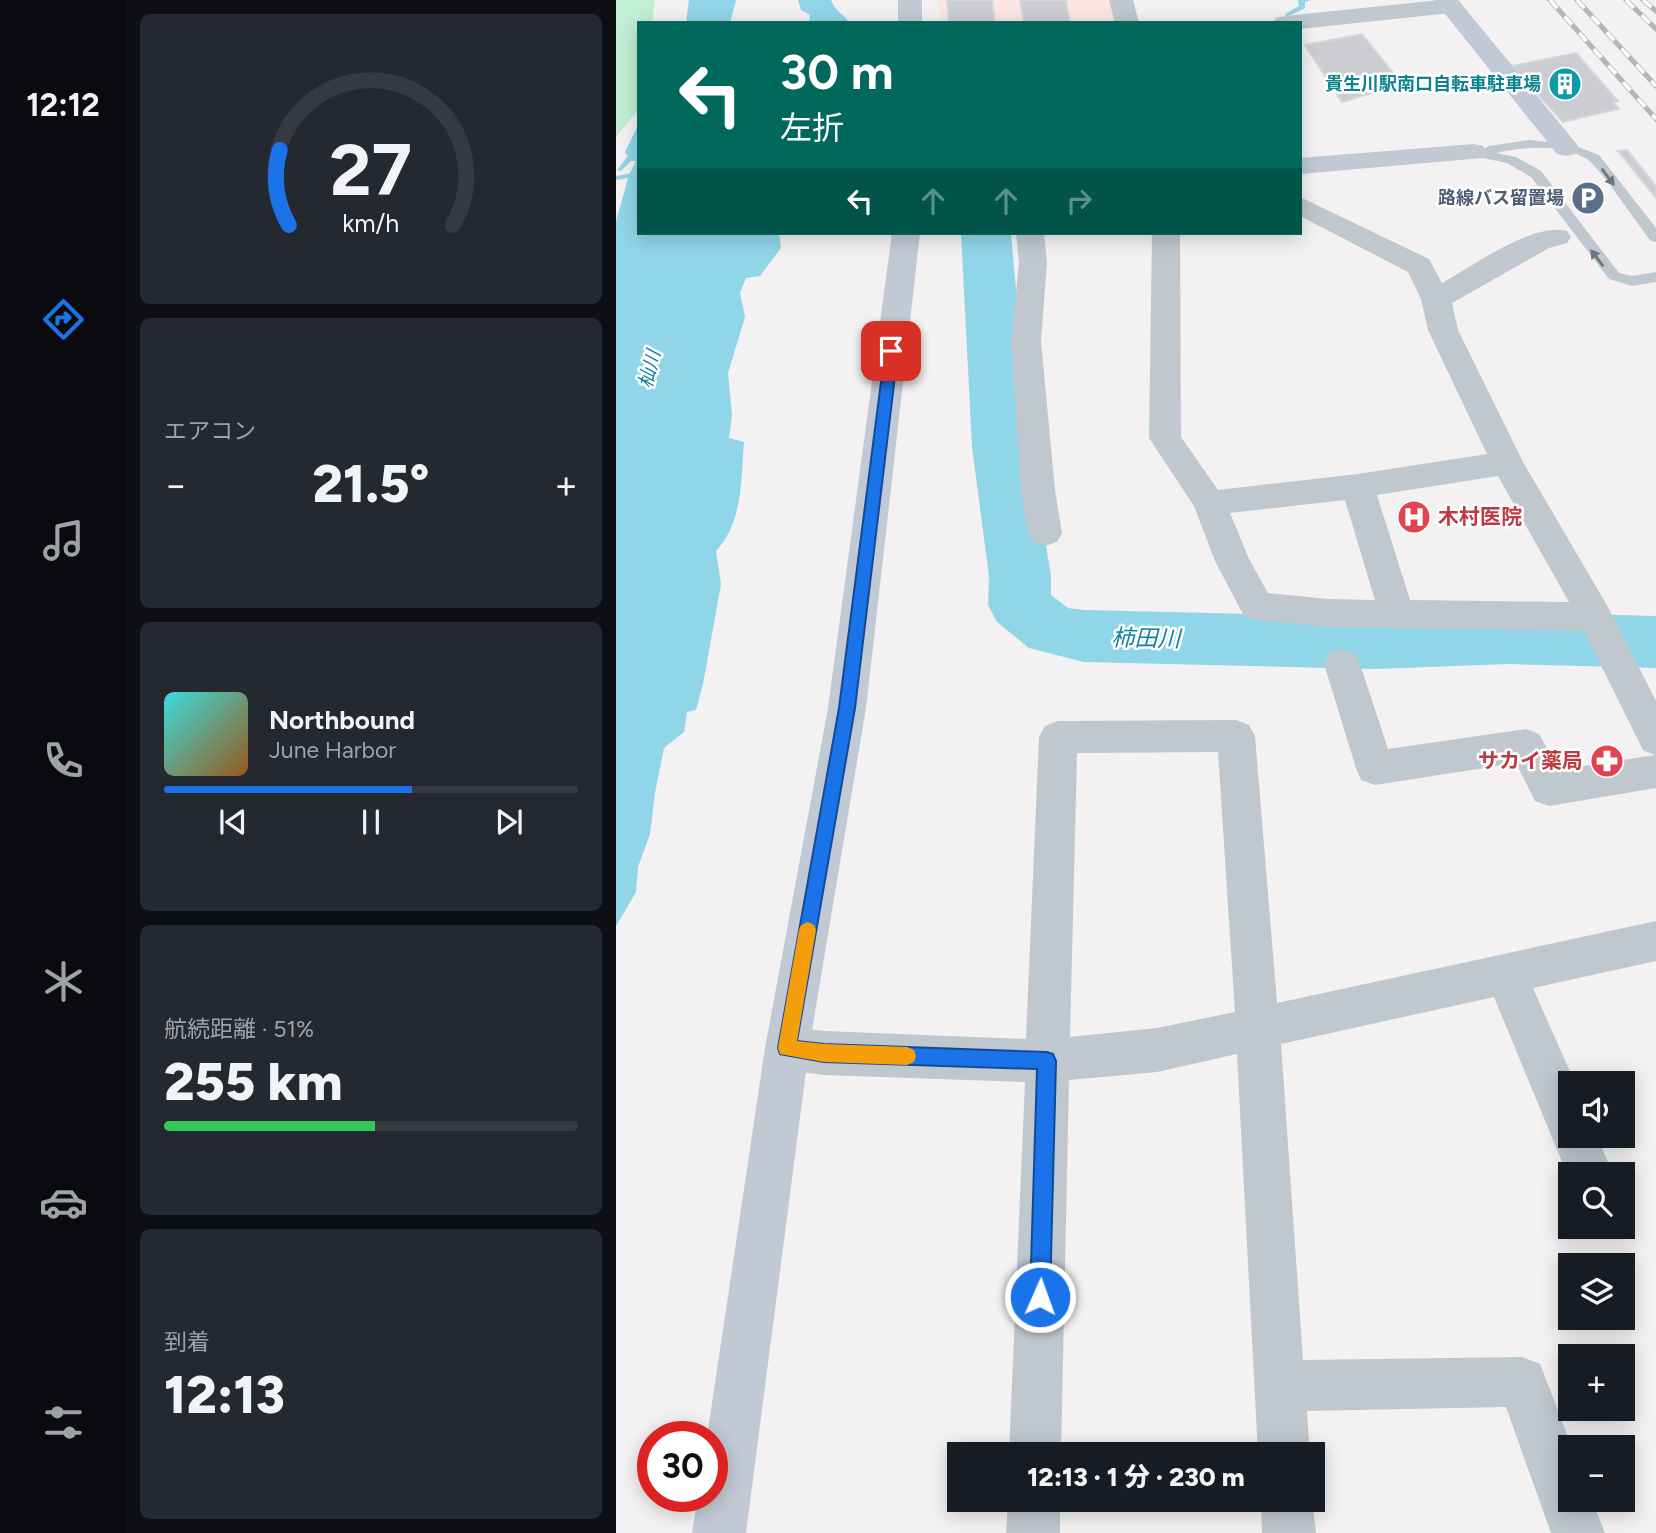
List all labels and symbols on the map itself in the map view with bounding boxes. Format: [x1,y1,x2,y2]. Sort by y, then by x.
building icon: 貴生川駅南口自転車駐車場 [1546,65,1584,103]
place label: 貴生川駅南口自転車駐車場 [1325,73,1541,95]
one-way arrow [1601,168,1615,186]
parking icon: 路線バス留置場 [1569,179,1607,217]
place label: 路線バス留置場 [1438,187,1564,209]
one-way arrow [1590,249,1605,267]
pin [861,321,921,381]
water label: 杣川 [634,346,666,390]
hospital icon: 木村医院 [1395,498,1433,536]
place label: 木村医院 [1438,504,1522,529]
water label: 柿田川 [1111,623,1184,653]
pharmacy icon: サカイ薬局 [1588,742,1626,780]
place label: サカイ薬局 [1478,748,1583,773]
position arrow [1003,1260,1077,1334]
speed limit sign: 30 [637,1421,728,1512]

